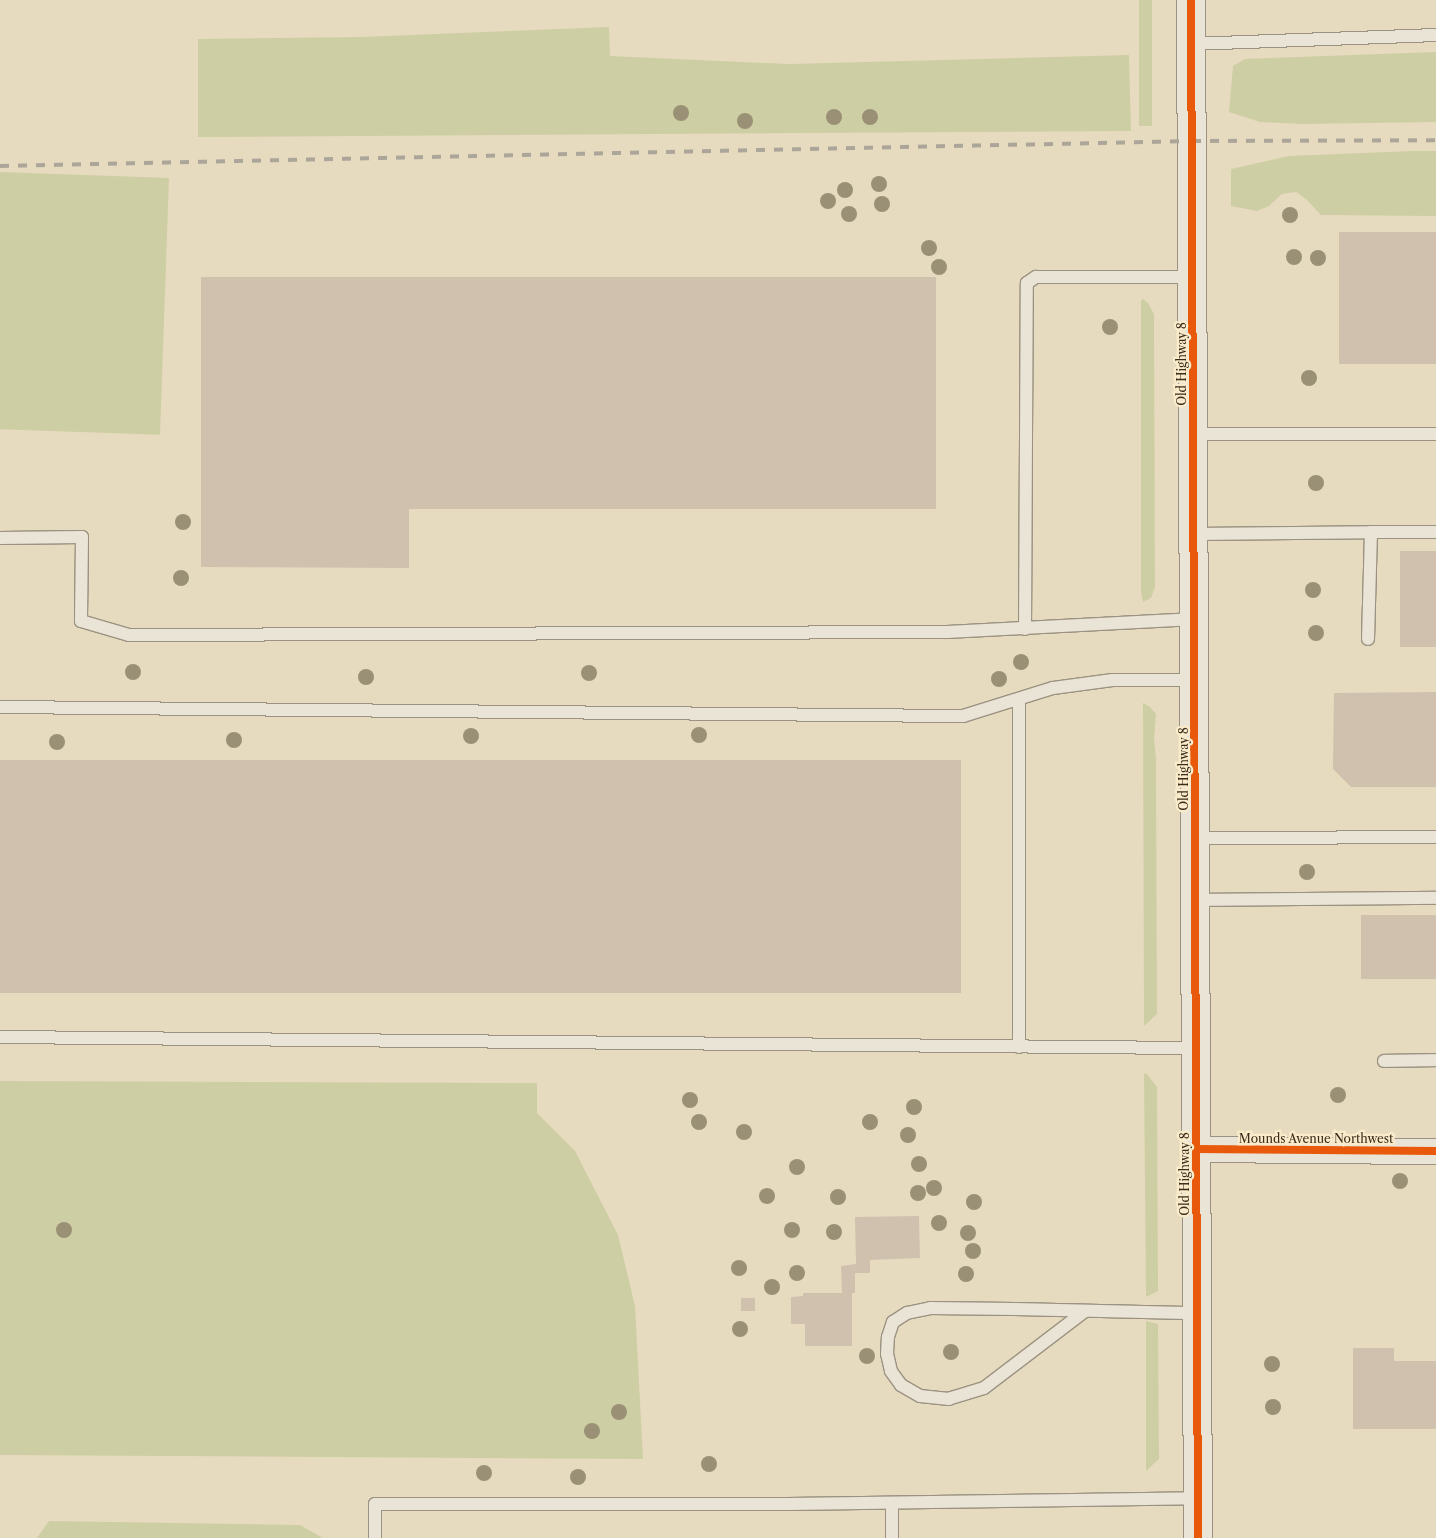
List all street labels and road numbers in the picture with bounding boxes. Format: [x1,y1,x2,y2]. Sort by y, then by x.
street label: Old Highway 8 [1175,322,1189,406]
street label: Old Highway 8 [1177,727,1191,811]
street label: Old Highway 8 [1178,1132,1192,1216]
street label: Mounds Avenue Northwest [1239,1132,1393,1146]

